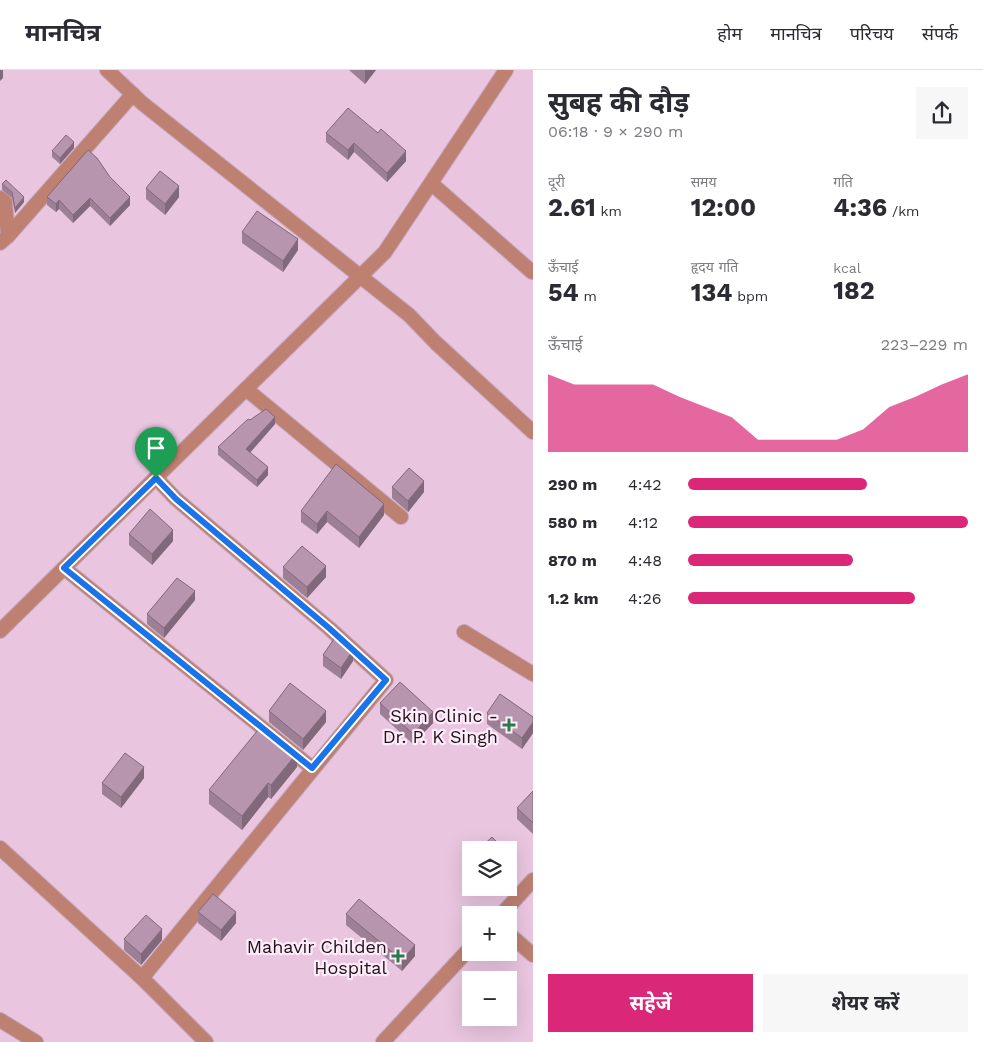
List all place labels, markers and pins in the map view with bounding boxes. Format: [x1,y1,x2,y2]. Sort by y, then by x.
pin [135,427,177,478]
place label: Skin Clinic - Dr. P. K Singh [383,705,498,747]
marker: Skin Clinic - Dr. P. K Singh [502,718,516,732]
place label: Mahavir Childen Hospital [247,936,387,978]
marker: Mahavir Childen Hospital [391,949,405,963]

